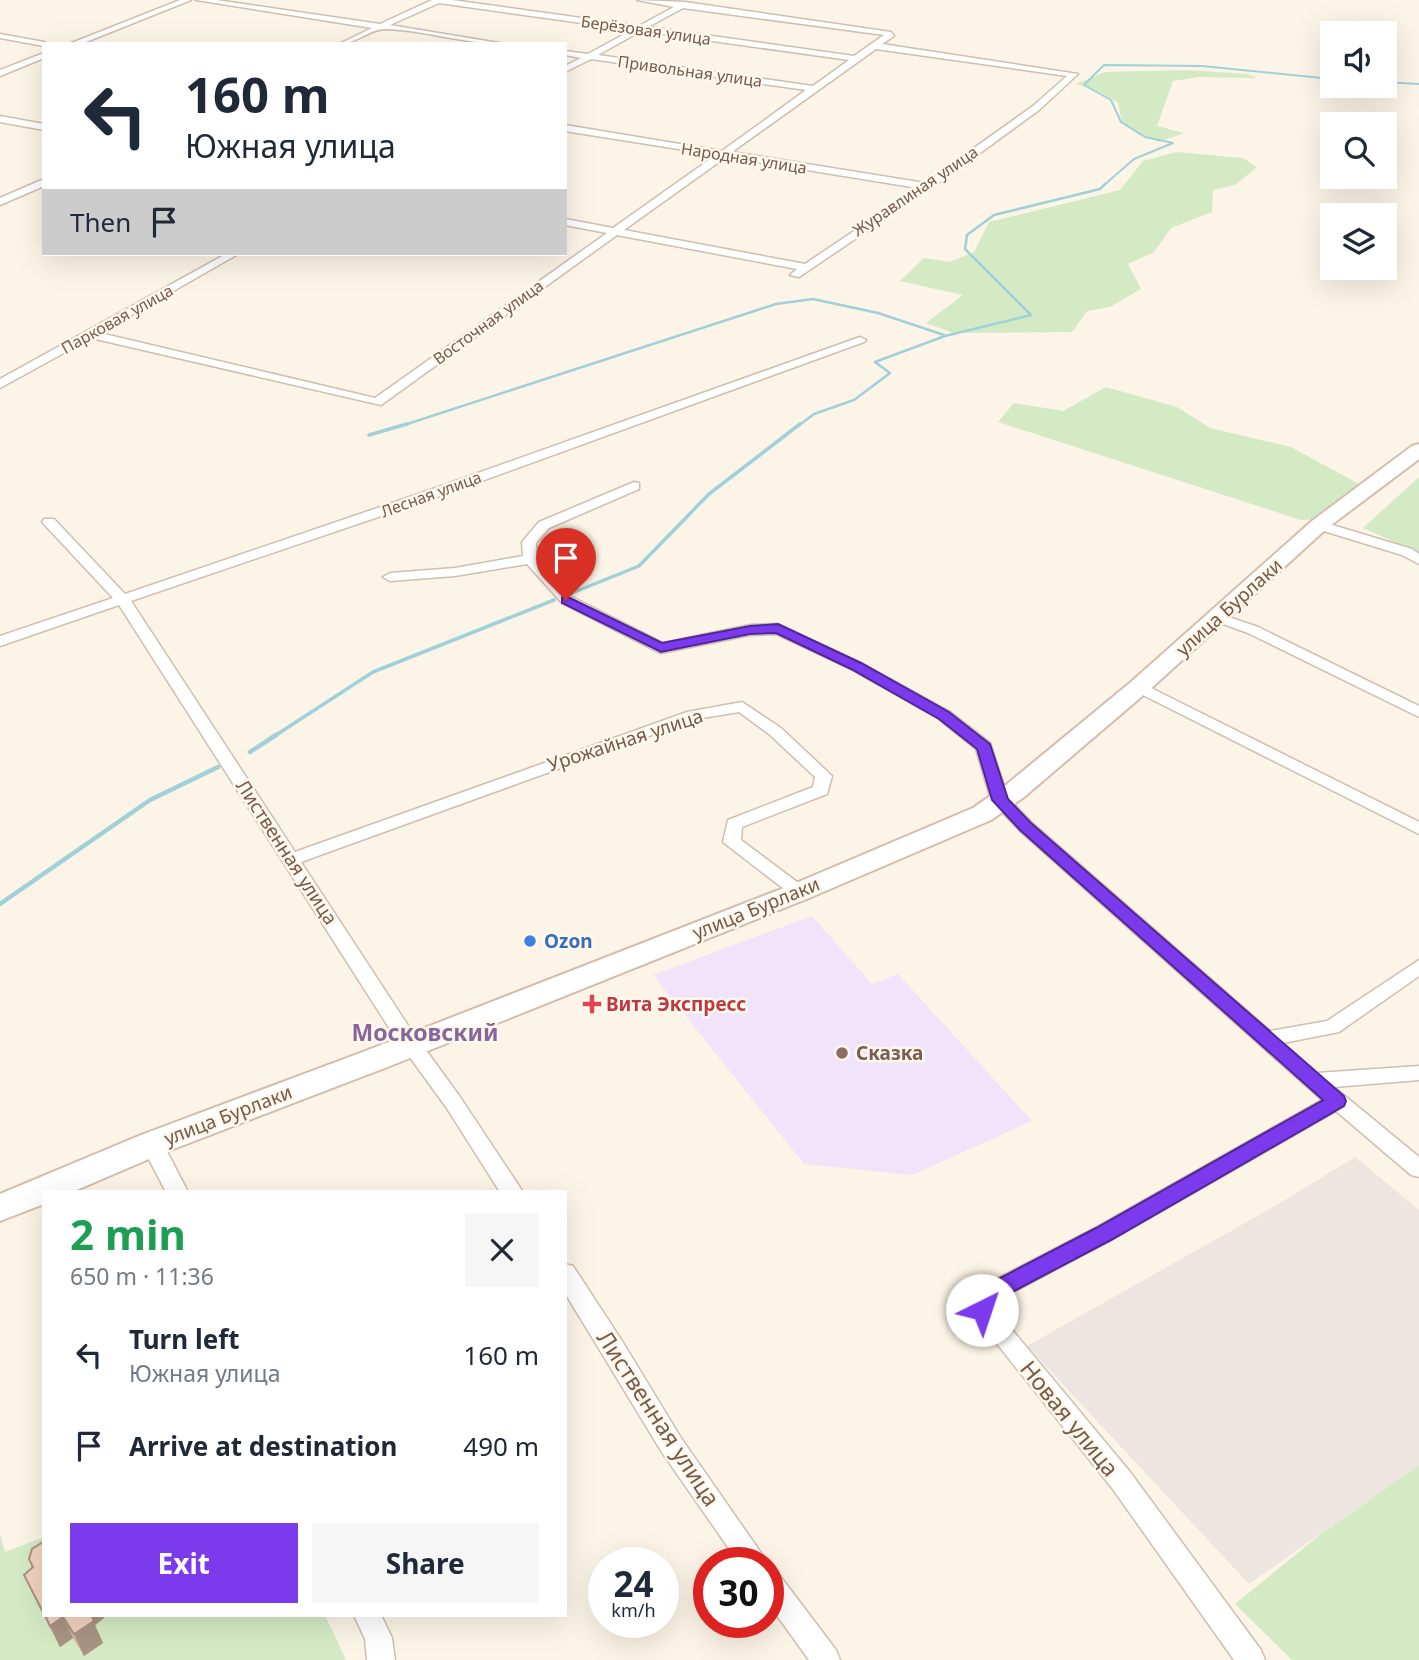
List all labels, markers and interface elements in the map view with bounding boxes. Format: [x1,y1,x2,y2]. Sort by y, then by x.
street label: Берёзовая улица [580,10,712,50]
map controls [1320,21,1397,280]
button: sound [1320,21,1397,98]
street label: Привольная улица [616,50,764,92]
text: 160 m [185,61,330,127]
icon: left [70,70,161,161]
button: search [1320,112,1397,189]
text: Южная улица [185,124,396,167]
street label: Народная улица [680,137,808,179]
street label: Журавлиная улица [848,141,982,241]
icon: arrive [145,203,183,241]
button: layers [1320,203,1397,280]
text: Then [70,204,131,240]
street label: Восточная улица [428,275,548,369]
street label: Парковая улица [57,279,177,359]
street label: Лесная улица [378,466,484,522]
pin [536,528,596,600]
icon: arrive [547,539,585,577]
street label: улица Бурлаки [1170,552,1288,662]
street label: Урожайная улица [544,703,706,777]
street label: Лиственная улица [230,774,344,930]
street label: улица Бурлаки [688,871,824,945]
place label: Ozon [544,928,593,954]
marker: Ozon [522,933,538,949]
place label: Вита Экспресс [606,991,746,1017]
marker: Вита Экспресс [584,996,600,1012]
district label: Московский [352,1016,498,1048]
place label: Сказка [856,1040,923,1066]
marker: Сказка [834,1045,850,1061]
street label: улица Бурлаки [160,1079,296,1151]
text: 2 min [70,1205,186,1262]
button: close [465,1213,539,1287]
text: 650 m · 11:36 [70,1260,214,1292]
position arrow [945,1273,1019,1347]
text: Turn left [129,1321,240,1357]
street label: Лиственная улица [590,1324,728,1512]
icon: left [70,1336,108,1374]
text: 160 m [463,1337,539,1373]
street label: Новая улица [1013,1353,1127,1483]
text: Южная улица [129,1357,280,1389]
icon: arrive [70,1427,108,1465]
text: Arrive at destination [129,1428,398,1464]
text: 490 m [463,1428,539,1464]
button: Exit [70,1523,298,1603]
button: Share [312,1523,539,1603]
speed limit sign: 30 [693,1547,784,1638]
text: 24 [613,1560,654,1607]
text: km/h [611,1598,656,1622]

